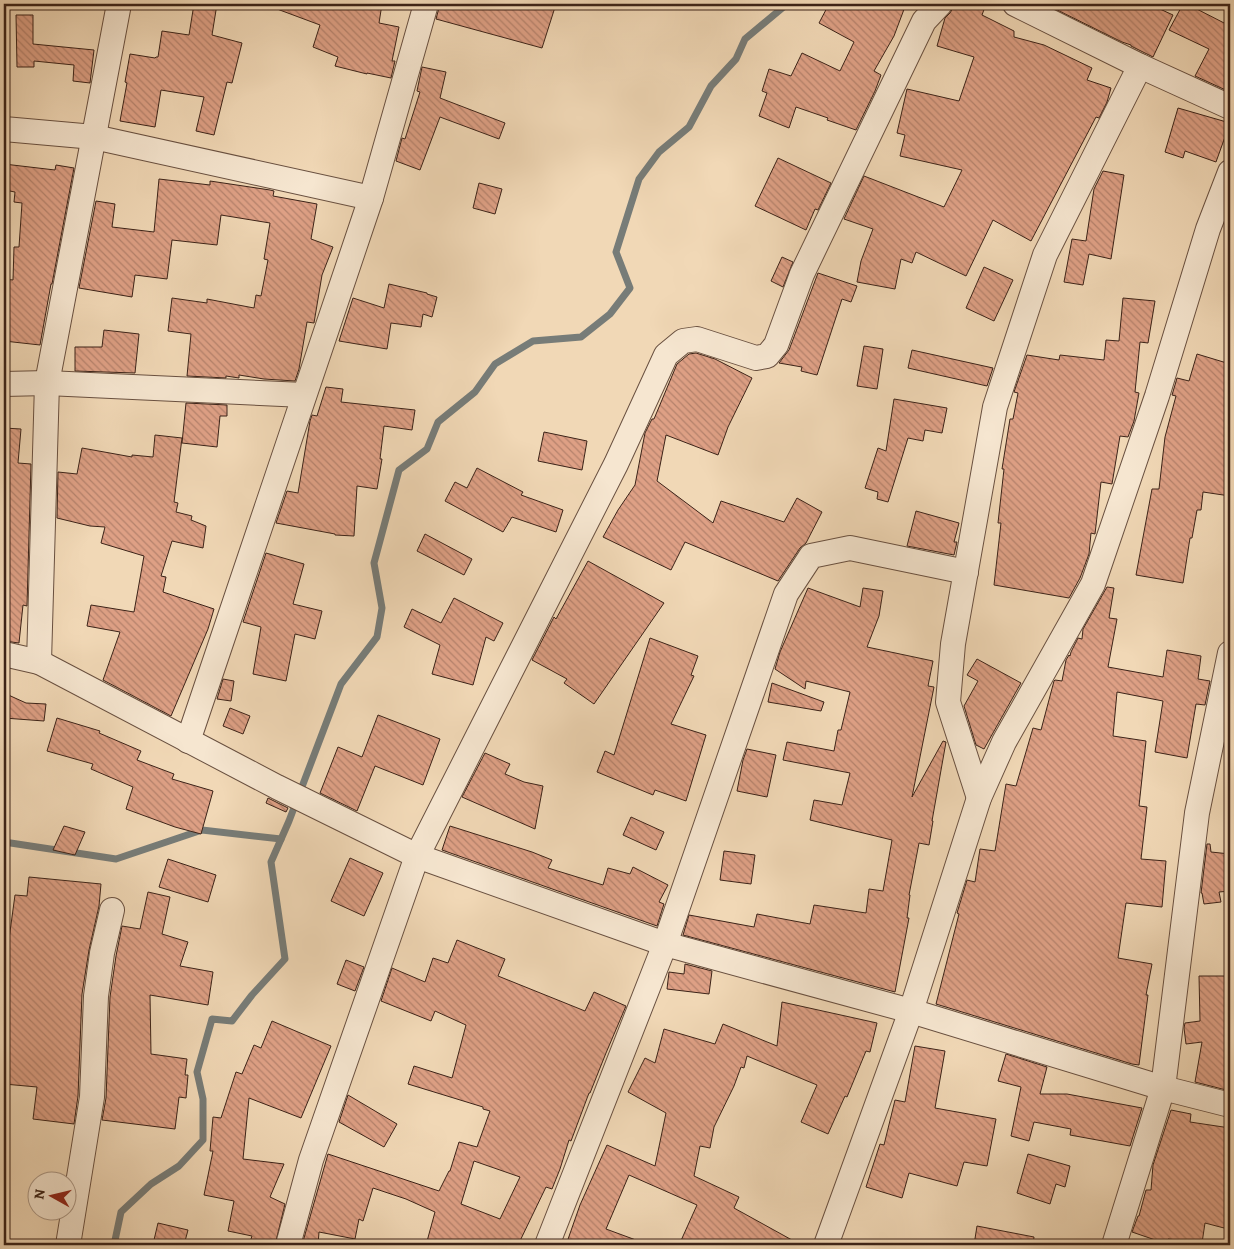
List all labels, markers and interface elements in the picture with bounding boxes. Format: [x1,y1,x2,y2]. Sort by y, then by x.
north arrow [28,1172,78,1222]
text: N [30,1188,50,1201]

